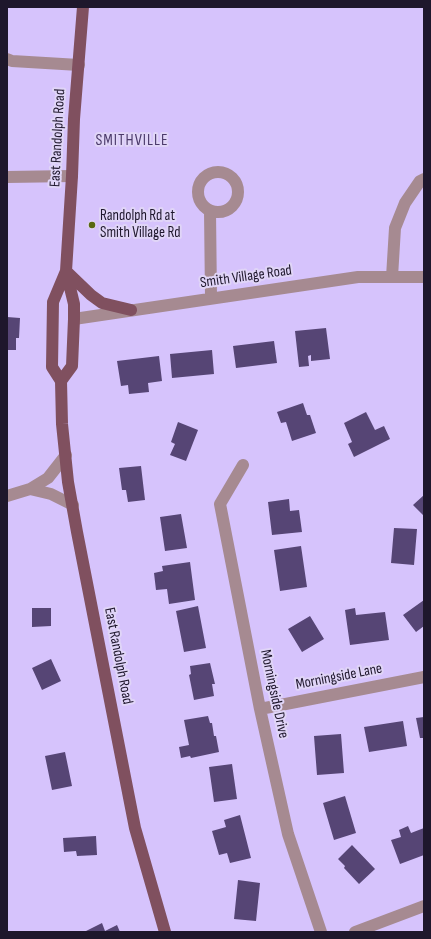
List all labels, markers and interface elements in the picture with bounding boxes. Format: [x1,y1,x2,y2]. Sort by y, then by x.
street label: East Randolph Road [46,88,70,188]
district label: SMITHVILLE [95,131,169,151]
place label: Randolph Rd at Smith Village Rd [100,207,180,242]
marker: Randolph Rd at Smith Village Rd [87,220,97,230]
street label: Smith Village Road [199,262,293,292]
street label: East Randolph Road [100,606,136,706]
street label: Morningside Drive [256,648,292,740]
street label: Morningside Lane [294,660,384,694]

